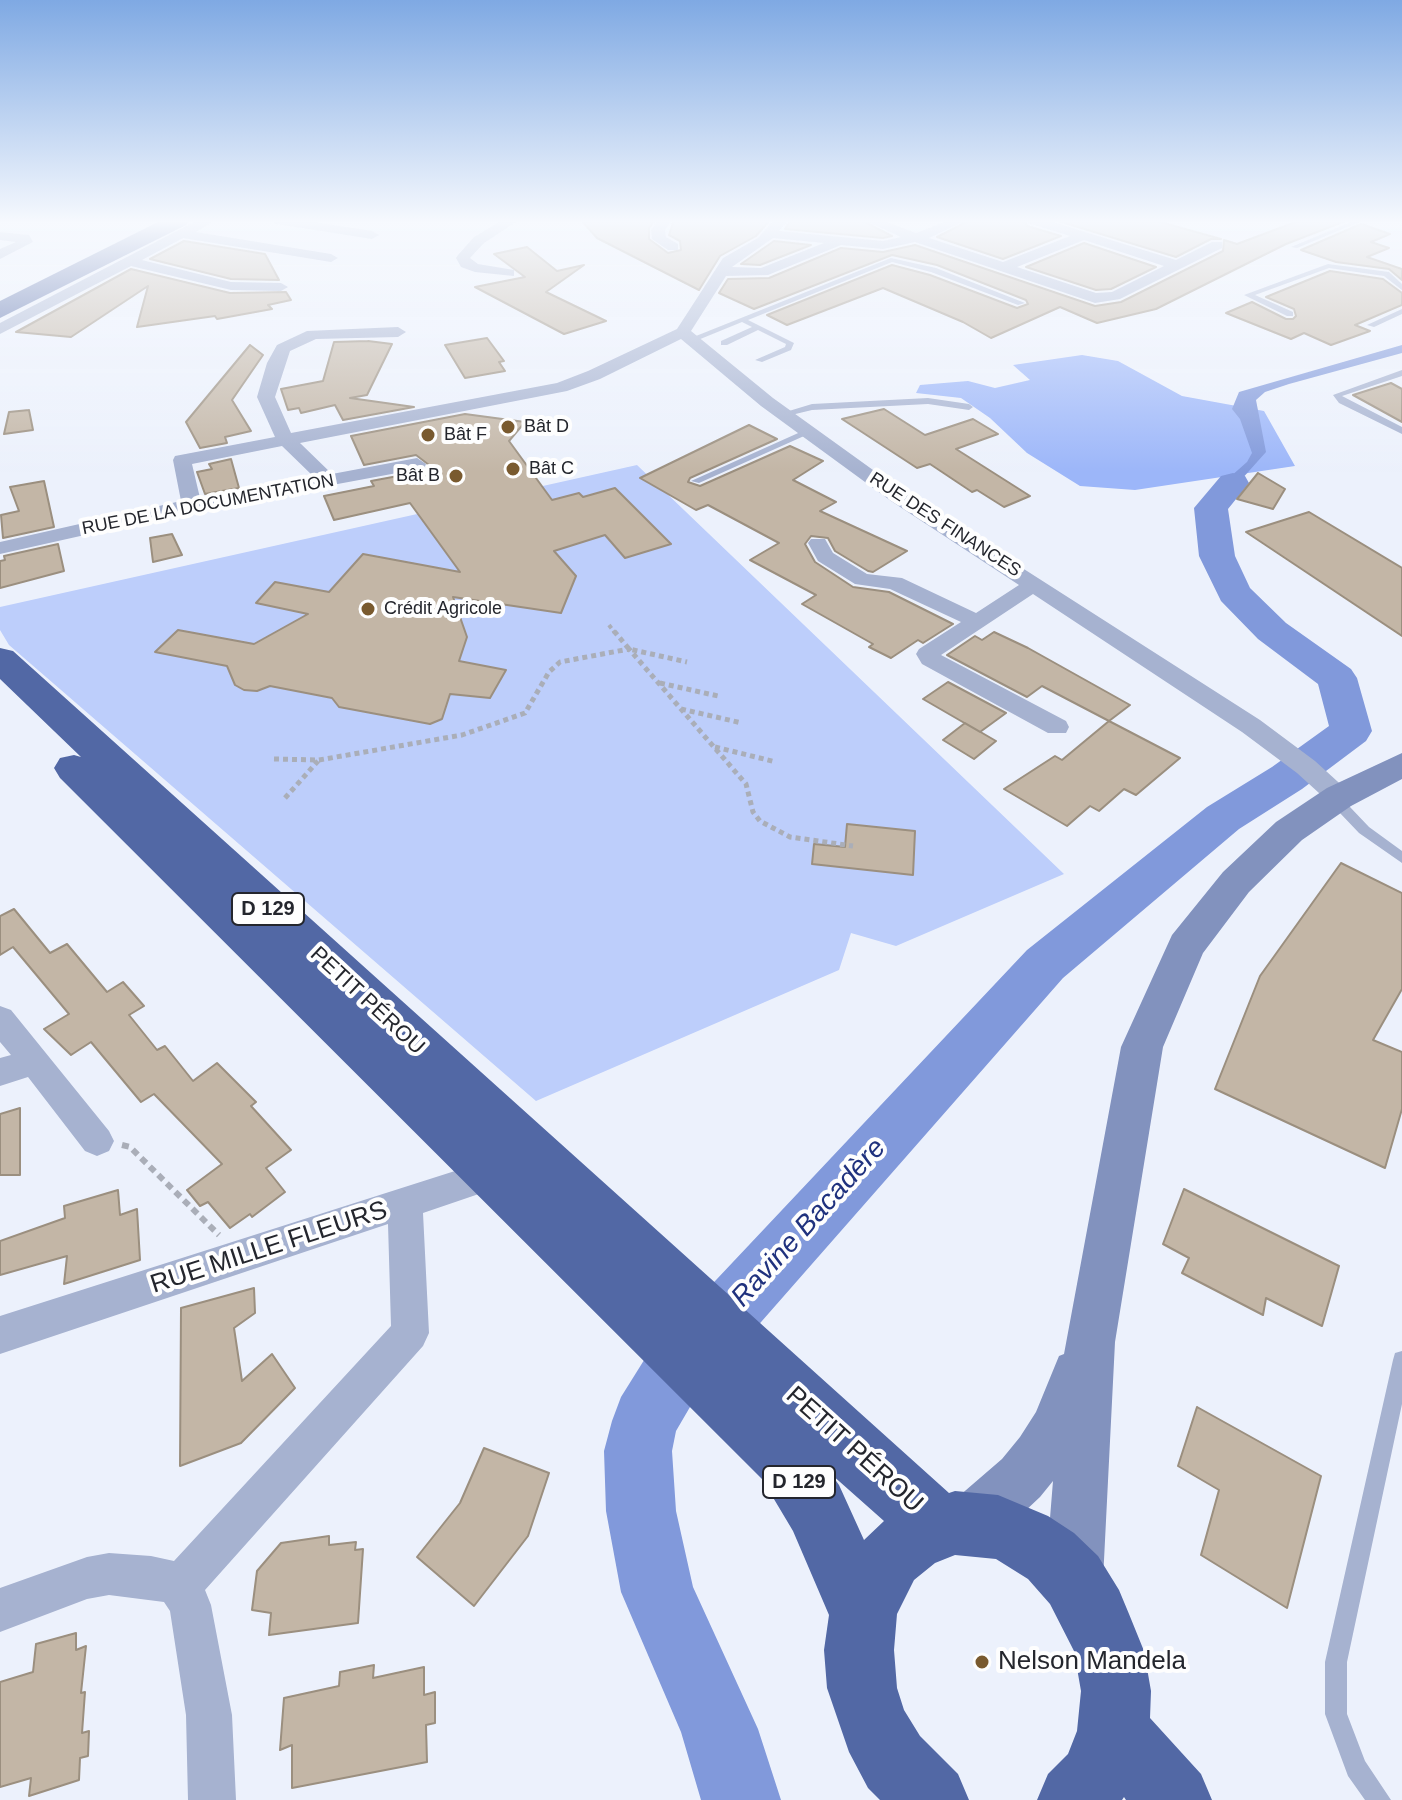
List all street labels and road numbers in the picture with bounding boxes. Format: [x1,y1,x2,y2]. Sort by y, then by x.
street label: RUE DES FINANCES [865,468,1025,582]
street label: RUE DE LA DOCUMENTATION [80,470,336,540]
road number: D 129 [232,893,304,925]
street label: PETIT PÉROU [304,941,430,1061]
street label: RUE MILLE FLEURS [147,1195,391,1301]
street label: PETIT PÉROU [779,1380,929,1520]
road number: D 129 [763,1466,835,1498]

